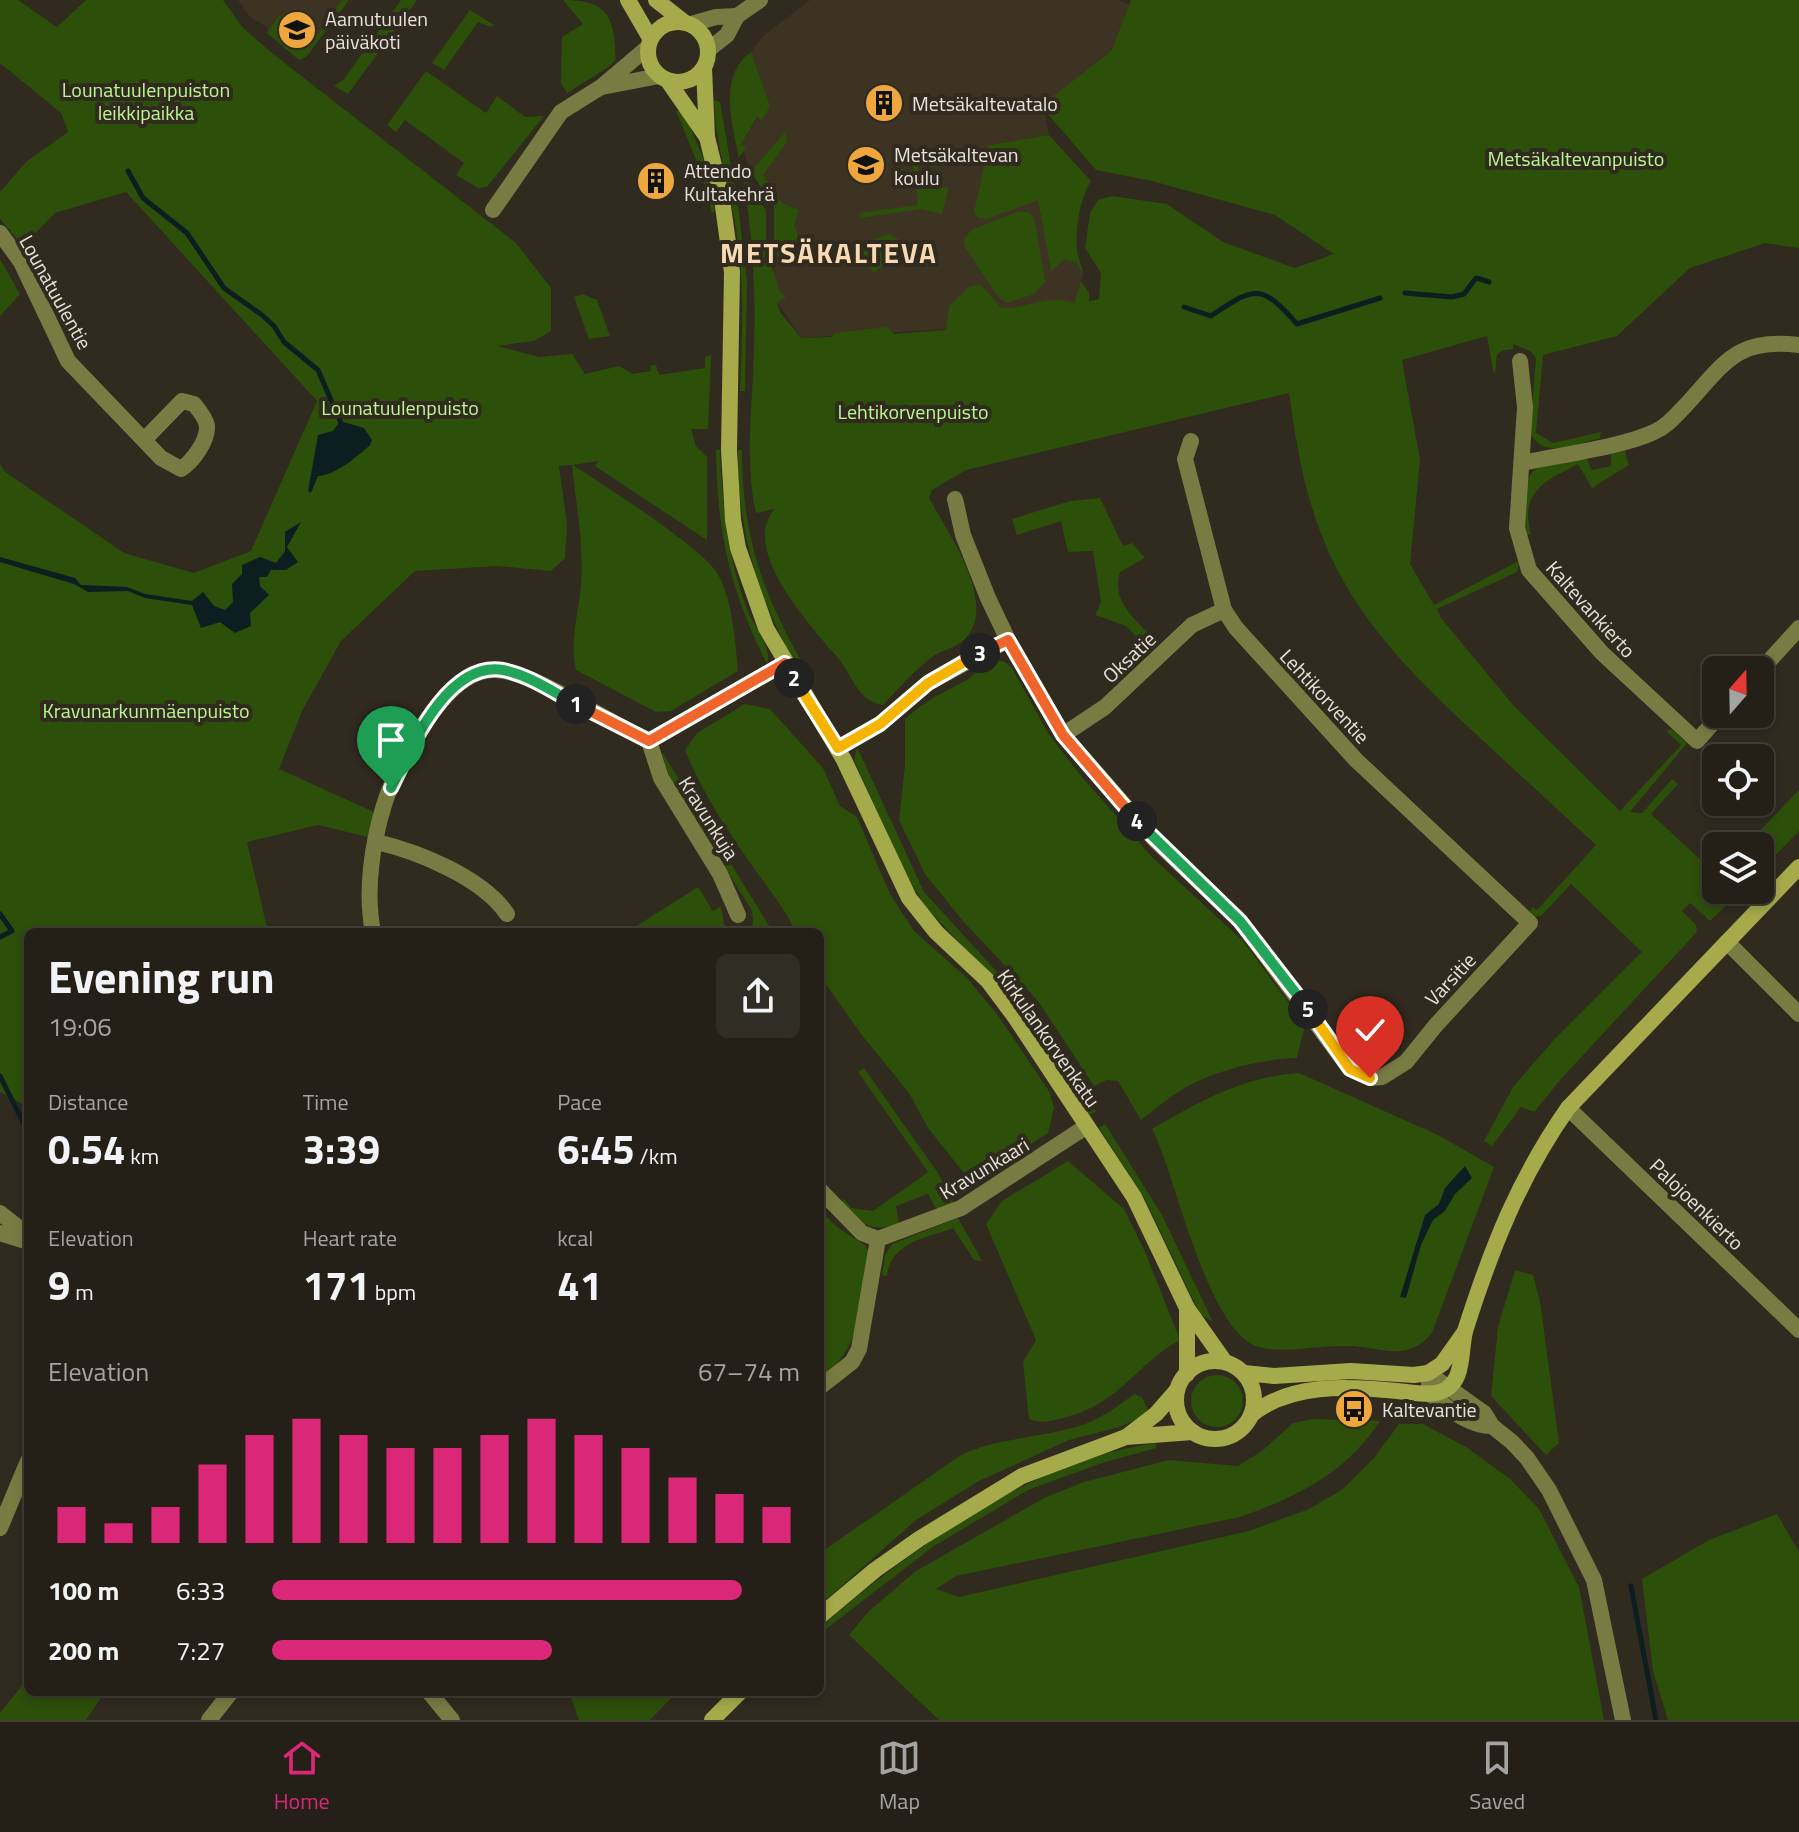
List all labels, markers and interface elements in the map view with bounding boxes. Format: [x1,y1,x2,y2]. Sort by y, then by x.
place label: Aamutuulen päiväkoti [325,3,428,57]
school or university icon: Aamutuulen päiväkoti [276,9,318,51]
park label: Lounatuulenpuiston leikkipaikka [62,74,230,128]
building icon: Metsäkaltevatalo [863,82,905,124]
place label: Metsäkaltevatalo [912,88,1058,119]
place label: Metsäkaltevan koulu [894,139,1018,193]
park label: Metsäkaltevanpuisto [1488,143,1664,174]
school or university icon: Metsäkaltevan koulu [845,144,887,186]
place label: Attendo Kultakehrä [684,155,775,209]
building icon: Attendo Kultakehrä [635,160,677,202]
street label: Lounatuulentie [12,229,100,355]
district label: METSÄKALTEVA [720,231,938,274]
park label: Lounatuulenpuisto [321,392,479,423]
park label: Lehtikorvenpuisto [837,396,989,427]
street label: Kaltevankierto [1539,553,1643,665]
street label: Oksatie [1095,624,1163,690]
pin: 3 [960,633,1000,673]
text: 3 [974,636,986,670]
street label: Lehtikorventie [1273,641,1377,751]
north arrow [1702,656,1774,728]
map controls [1702,656,1774,904]
pin: 2 [774,658,814,698]
text: 2 [788,661,800,695]
pin: 1 [556,684,596,724]
text: 1 [570,687,582,721]
park label: Kravunarkunmäenpuisto [42,695,250,726]
pin [357,706,425,788]
icon: arrive [369,718,413,762]
button: locate [1702,744,1774,816]
street label: Kravunkuja [671,770,747,866]
pin: 4 [1117,801,1157,841]
text: 4 [1131,804,1143,838]
button: layers [1702,832,1774,904]
text: Evening run [48,943,275,1010]
street label: Varsitie [1417,945,1483,1013]
button: share [716,954,800,1038]
street label: Kirkulankorvenkatu [990,963,1108,1113]
pin: 5 [1288,989,1328,1029]
text: 5 [1302,992,1314,1026]
pin [1336,996,1404,1078]
text: 19:06 [48,1007,112,1046]
icon: check [1348,1008,1392,1052]
text: Distance [48,1085,128,1119]
text: Time [303,1085,349,1119]
text: Pace [557,1085,602,1119]
text: 0.54 [48,1119,125,1180]
text: 3:39 [303,1119,380,1180]
text: 6:45 [557,1119,635,1180]
street label: Kravunkaari [933,1129,1035,1207]
text: km [125,1139,159,1173]
text: /km [635,1139,678,1173]
street label: Palojoenkierto [1643,1151,1751,1257]
text: Elevation [48,1221,134,1255]
text: Heart rate [303,1221,397,1255]
text: kcal [557,1221,593,1255]
text: 9 [48,1255,70,1316]
text: 171 [303,1255,370,1316]
text: 41 [557,1255,602,1316]
text: m [70,1275,94,1309]
text: bpm [370,1275,416,1309]
text: Elevation [48,1352,149,1391]
text: 67–74 m [698,1352,800,1391]
bus stop icon: Kaltevantie [1333,1388,1375,1430]
place label: Kaltevantie [1382,1394,1477,1425]
text: 100 m [48,1571,119,1610]
text: 6:33 [176,1571,225,1610]
text: 200 m [48,1631,119,1670]
text: 7:27 [176,1631,225,1670]
tab: Home [274,1736,330,1818]
tab: Map [877,1736,921,1818]
tab: Saved [1469,1736,1525,1818]

